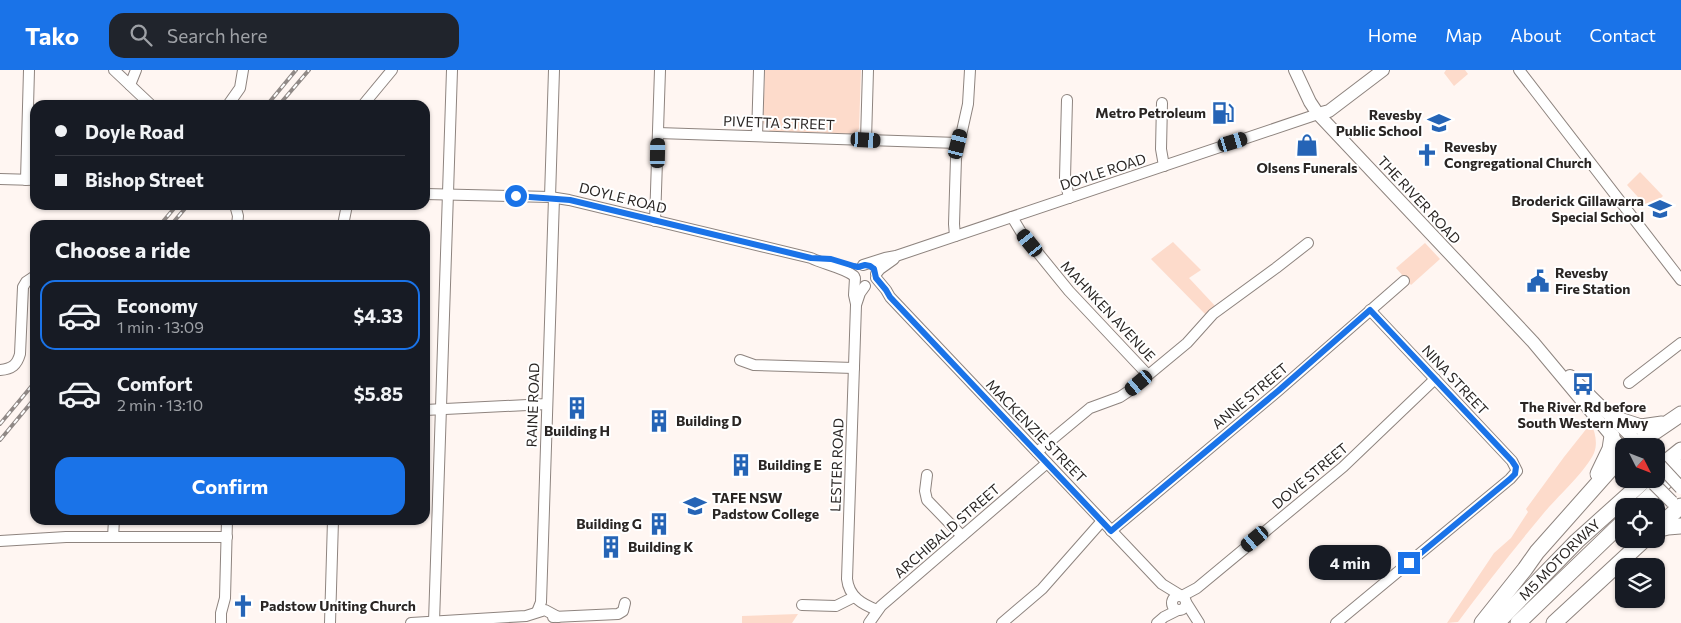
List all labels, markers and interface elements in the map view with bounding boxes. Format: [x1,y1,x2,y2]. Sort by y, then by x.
search box [109,13,459,58]
text: Tako [25,21,79,50]
icon: search [127,21,155,49]
text: Search here [167,24,267,47]
text: Home [1368,24,1417,46]
text: Map [1445,24,1482,46]
text: About [1510,24,1562,46]
text: Contact [1590,24,1656,46]
fuel station icon: Metro Petroleum [1210,100,1236,126]
place label: Metro Petroleum [1095,104,1206,121]
place label: Revesby Public School [1336,106,1422,139]
school or university icon: Revesby Public School [1426,110,1452,136]
street label: PIVETTA STREET [723,112,835,133]
text: Doyle Road [85,120,184,143]
car [947,128,968,160]
car [1216,130,1249,154]
car [850,132,881,148]
shop icon: Olsens Funerals [1294,132,1320,158]
car [650,138,665,168]
place label: Revesby Congregational Church [1444,138,1592,171]
church icon: Revesby Congregational Church [1414,142,1440,168]
street label: DOYLE ROAD [1058,150,1148,193]
street label: THE RIVER ROAD [1374,152,1464,247]
place label: Olsens Funerals [1256,159,1358,176]
text: Bishop Street [85,168,204,191]
street label: DOYLE ROAD [578,178,669,217]
route start [505,185,527,207]
place label: Broderick Gillawarra Special School [1511,192,1644,225]
school or university icon: Broderick Gillawarra Special School [1647,196,1673,222]
car [1014,227,1045,259]
text: Choose a ride [55,236,190,263]
street label: MAHNKEN AVENUE [1058,257,1159,364]
place label: Revesby Fire Station [1555,264,1630,297]
public building icon: Revesby Fire Station [1525,268,1551,294]
icon: car [57,293,102,338]
text: Economy [117,294,198,317]
text: $4.33 [353,304,403,327]
text: 1 min · 13:09 [117,317,204,336]
street label: NINA STREET [1419,341,1492,418]
street label: ANNE STREET [1208,359,1291,432]
street label: RAINE ROAD [523,362,542,448]
car [1122,368,1155,398]
icon: car [57,371,102,416]
bus stop icon: The River Rd before South Western Mwy [1570,371,1596,397]
text: Comfort [117,372,193,395]
street label: MACKENZIE STREET [983,376,1090,486]
text: $5.85 [354,382,403,405]
text: 2 min · 13:10 [117,395,203,414]
building icon: Building H [564,395,590,421]
place label: The River Rd before South Western Mwy [1517,398,1649,431]
building icon: Building D [646,408,672,434]
place label: Building D [676,412,742,429]
street label: LESTER ROAD [826,418,847,512]
place label: Building H [544,422,610,439]
north arrow [1615,438,1665,488]
map controls [1615,438,1665,608]
street label: DOVE STREET [1268,439,1351,512]
building icon: Building E [728,452,754,478]
place label: Building E [758,456,822,473]
button: Confirm [55,457,405,515]
street label: ARCHIBALD STREET [890,480,1003,581]
place label: TAFE NSW Padstow College [712,489,819,522]
school or university icon: TAFE NSW Padstow College [682,493,708,519]
button: locate [1615,498,1665,548]
building icon: Building G [646,511,672,537]
place label: Building G [576,515,642,532]
street label: M5 MOTORWAY [1515,515,1604,604]
car [1238,524,1271,554]
building icon: Building K [598,534,624,560]
place label: Building K [628,538,694,555]
callout: 4 min [1309,546,1392,580]
route end [1398,552,1420,574]
text: 4 min [1330,553,1370,572]
button: layers [1615,558,1665,608]
church icon: Padstow Uniting Church [230,593,256,619]
place label: Padstow Uniting Church [260,597,416,614]

